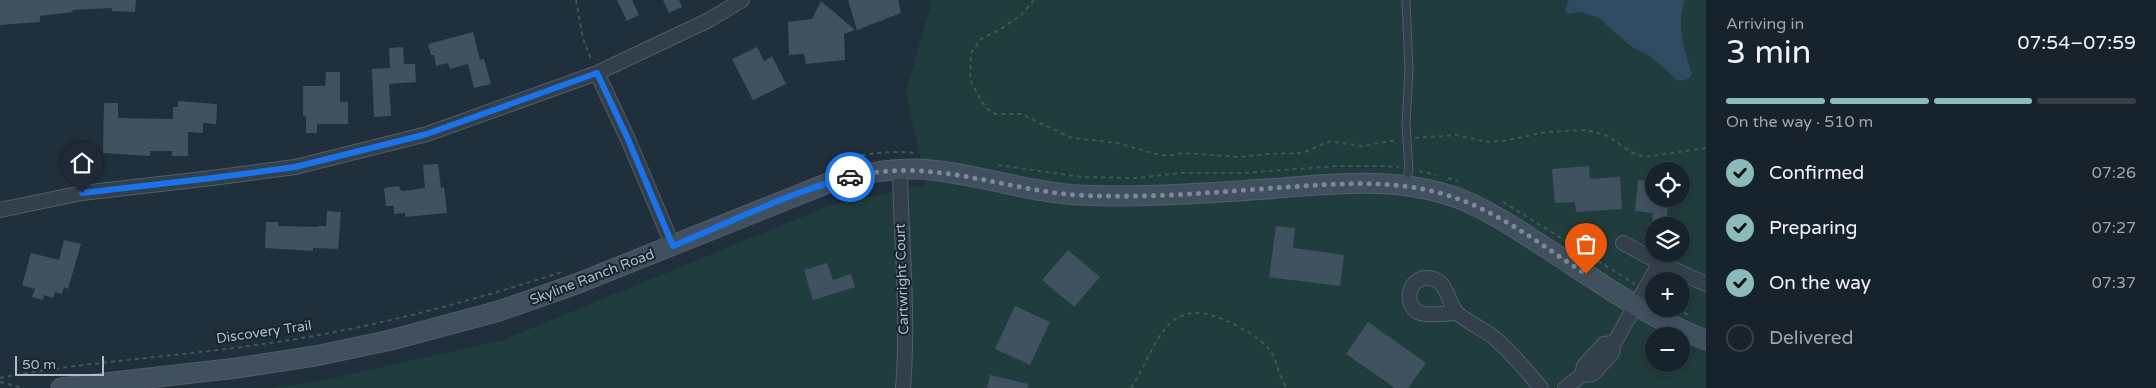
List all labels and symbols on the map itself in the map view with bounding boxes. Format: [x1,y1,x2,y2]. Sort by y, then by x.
pin [61,142,103,193]
courier [825,152,875,202]
street label: Cartwright Court [892,222,912,335]
pin [1565,223,1607,274]
street label: Skyline Ranch Road [527,245,657,309]
street label: Discovery Trail [215,317,313,347]
scale bar [15,353,104,376]

